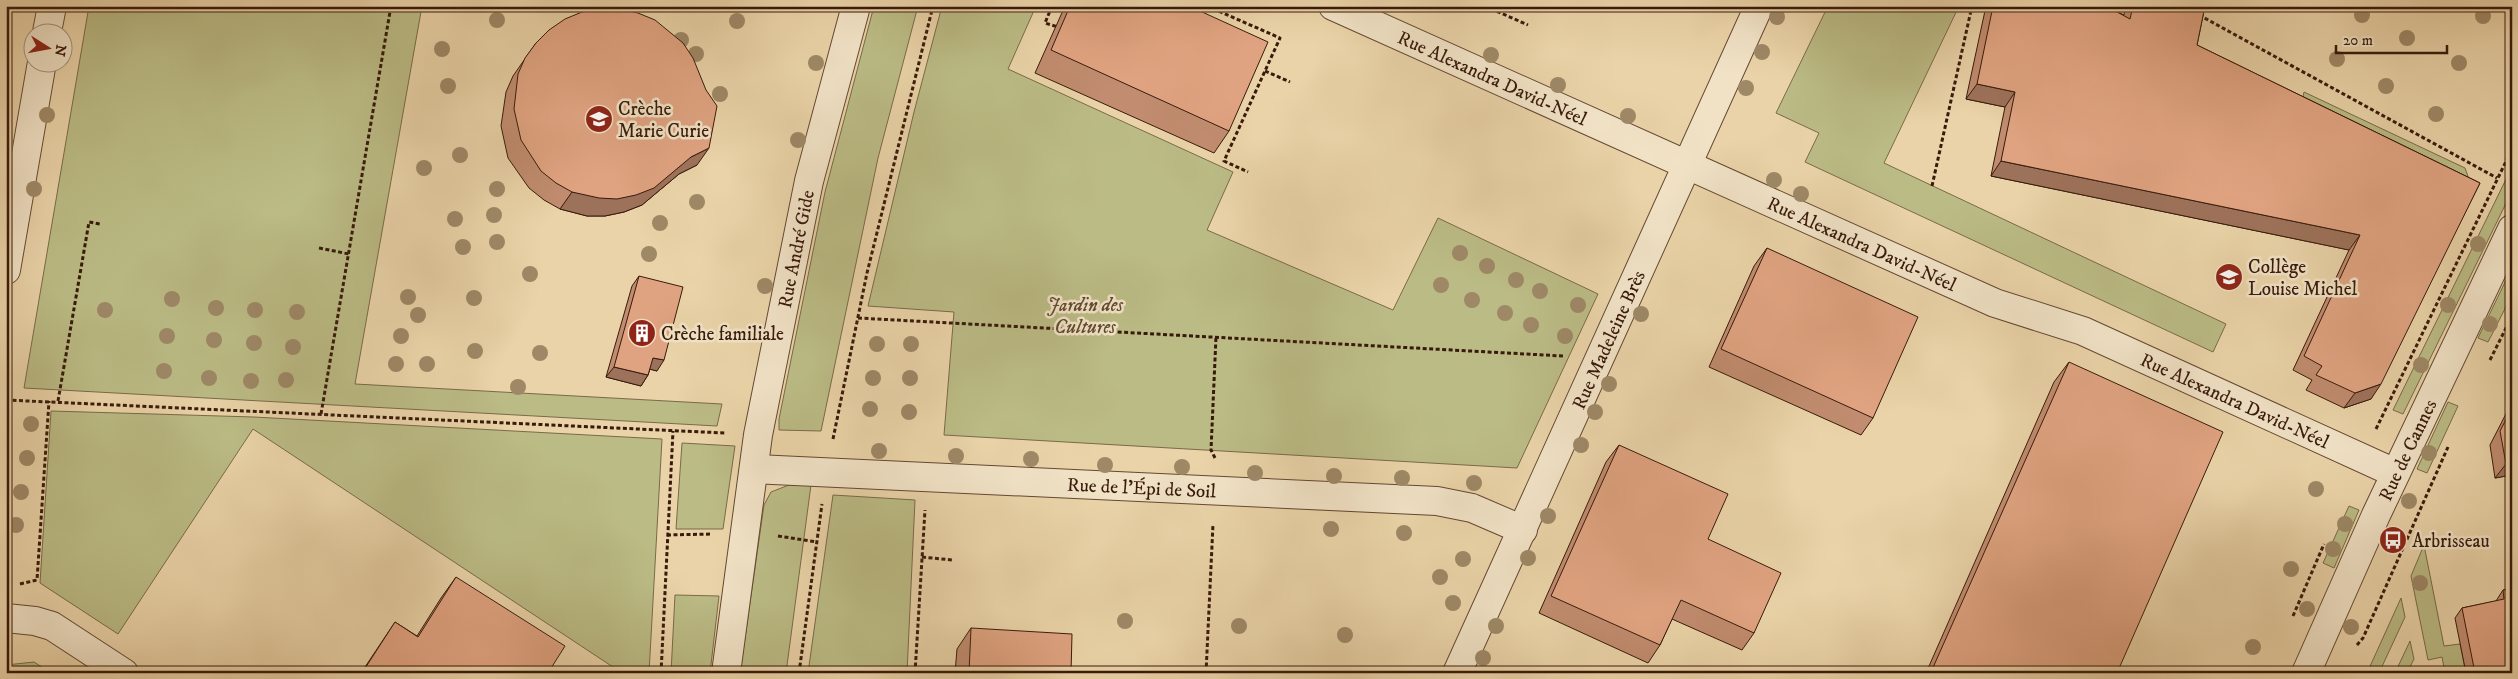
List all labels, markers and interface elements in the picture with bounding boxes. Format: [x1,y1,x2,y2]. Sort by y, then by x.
north arrow [22,22,72,72]
scale bar [2336,22,2447,54]
street label: Rue Alexandra David-Néel [1394,27,1590,132]
text: 20 m [2343,31,2373,50]
text: N [50,43,70,58]
place label: Crèche Marie Curie [618,98,709,143]
school or university icon: Crèche Marie Curie [584,104,614,134]
street label: Rue André Gide [774,188,820,310]
street label: Rue Alexandra David-Néel [1763,192,1960,297]
place label: Collège Louise Michel [2248,256,2358,301]
school or university icon: Collège Louise Michel [2214,262,2244,292]
street label: Rue Madeleine Brès [1568,267,1651,413]
park label: Jardin des Cultures [1047,294,1124,339]
building icon: Crèche familiale [627,318,657,348]
place label: Crèche familiale [661,323,784,346]
street label: Rue Alexandra David-Néel [2136,349,2333,455]
street label: Rue de Cannes [2374,396,2442,505]
street label: Rue de l'Épi de Soil [1067,474,1217,504]
bus stop icon: Arbrisseau [2378,525,2408,555]
place label: Arbrisseau [2412,530,2490,553]

